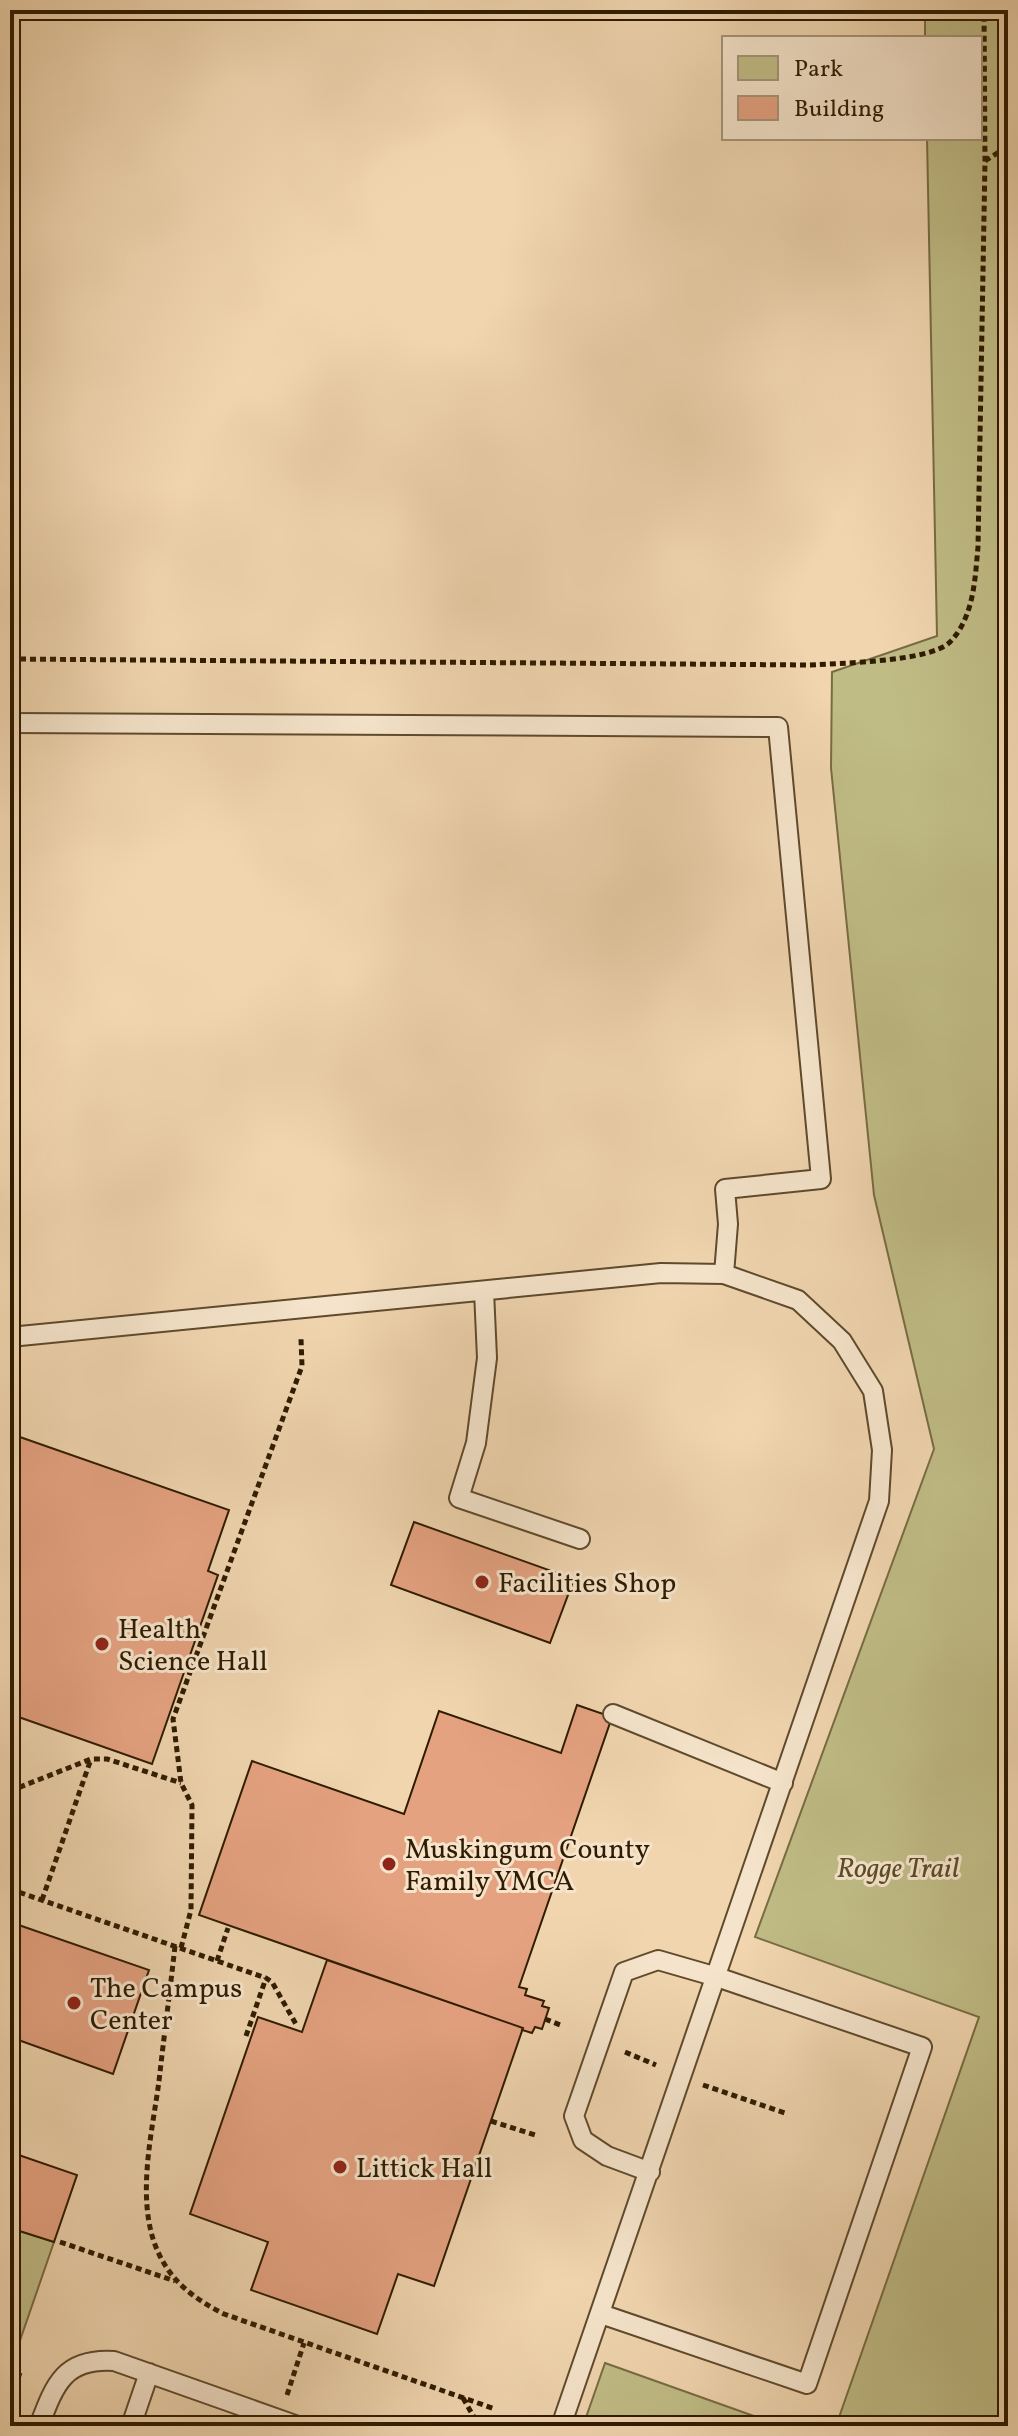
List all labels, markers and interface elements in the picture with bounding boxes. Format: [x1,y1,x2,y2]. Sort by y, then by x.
legend [722,36,982,140]
text: Park [794,53,843,87]
text: Building [794,93,884,127]
place label: Facilities Shop [498,1565,676,1604]
marker: Facilities Shop [473,1573,491,1591]
place label: Health Science Hall [118,1611,268,1682]
marker: Health Science Hall [93,1635,111,1653]
place label: Muskingum County Family YMCA [405,1831,650,1902]
park label: Rogge Trail [837,1850,959,1889]
marker: Muskingum County Family YMCA [380,1855,398,1873]
place label: The Campus Center [90,1970,242,2041]
marker: The Campus Center [65,1994,83,2012]
place label: Littick Hall [356,2150,492,2189]
marker: Littick Hall [331,2158,349,2176]

